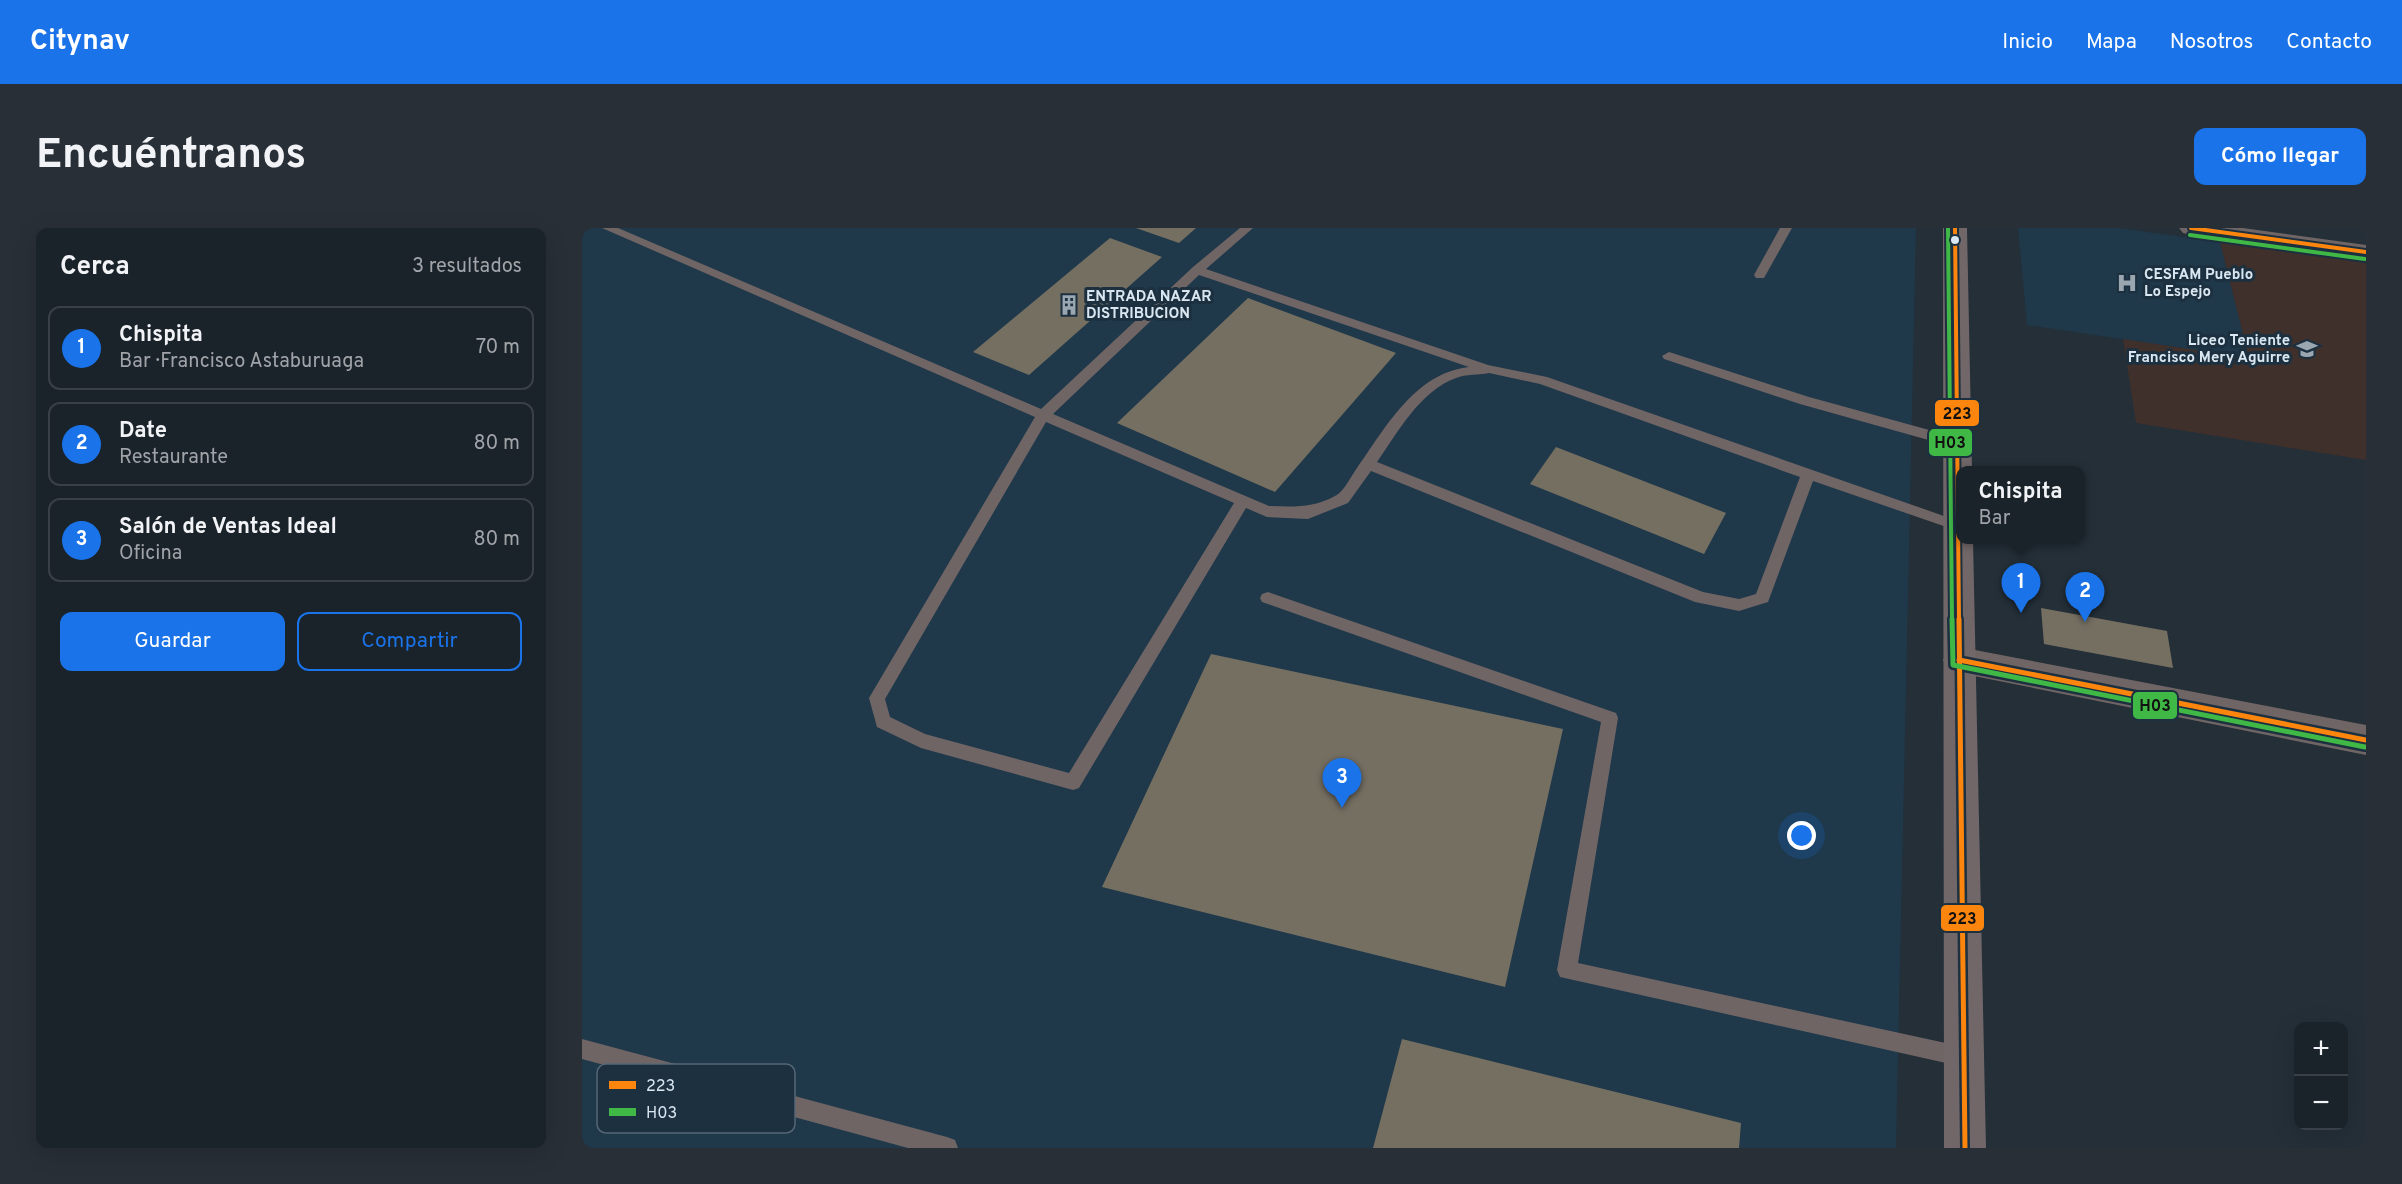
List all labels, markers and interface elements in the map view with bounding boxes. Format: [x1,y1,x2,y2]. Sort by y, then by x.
text: Citynav [30,24,130,60]
text: Inicio [2002,29,2053,56]
text: Mapa [2086,29,2137,56]
text: Nosotros [2170,29,2253,56]
text: Contacto [2286,29,2372,56]
button: Cómo llegar [2194,128,2366,185]
text: Encuéntranos [36,130,306,183]
unlabelled marker [1949,234,1961,246]
text: Cerca [60,251,130,284]
text: 3 resultados [412,254,522,280]
place label: CESFAM Pueblo Lo Espejo [2144,266,2253,302]
hospital icon: CESFAM Pueblo Lo Espejo [2115,271,2139,295]
place label: ENTRADA NAZAR DISTRIBUCION [1086,288,1212,324]
building icon: ENTRADA NAZAR DISTRIBUCION [1057,293,1081,317]
text: Chispita [119,322,203,349]
place label: Liceo Teniente Francisco Mery Aguirre [2128,332,2290,368]
text: 1 [78,335,86,361]
text: 70 m [476,335,520,361]
school or university icon: Liceo Teniente Francisco Mery Aguirre [2295,337,2319,361]
text: Bar · Francisco Astaburuaga [119,349,364,375]
line badge: 223 [1934,399,1980,427]
text: 223 [1942,405,1972,425]
text: Date [119,418,167,445]
line badge: H03 [1928,428,1973,457]
text: 2 [75,431,88,457]
text: 80 m [474,431,520,457]
text: H03 [1934,434,1966,454]
text: Restaurante [119,445,228,471]
popup [1956,466,2085,544]
text: Chispita [1979,479,2062,506]
text: Bar [1979,506,2010,532]
text: Salón de Ventas Ideal [119,514,337,541]
text: 3 [76,527,88,553]
text: 80 m [474,527,520,553]
text: Oficina [119,541,182,567]
pin: 1 [2002,564,2040,613]
pin: 2 [2066,572,2104,622]
button: Guardar [60,612,285,671]
button: Compartir [297,612,522,671]
line badge: H03 [2132,691,2178,720]
text: H03 [2139,697,2171,717]
pin: 3 [1322,758,1362,808]
your location [1787,821,1816,850]
line badge: 223 [1940,904,1985,932]
text: 223 [1947,910,1977,930]
map controls [2294,1022,2348,1130]
button: + [2294,1022,2348,1076]
legend [597,1064,795,1133]
button: − [2294,1076,2348,1130]
text: 223 [646,1077,675,1097]
text: H03 [646,1104,677,1124]

